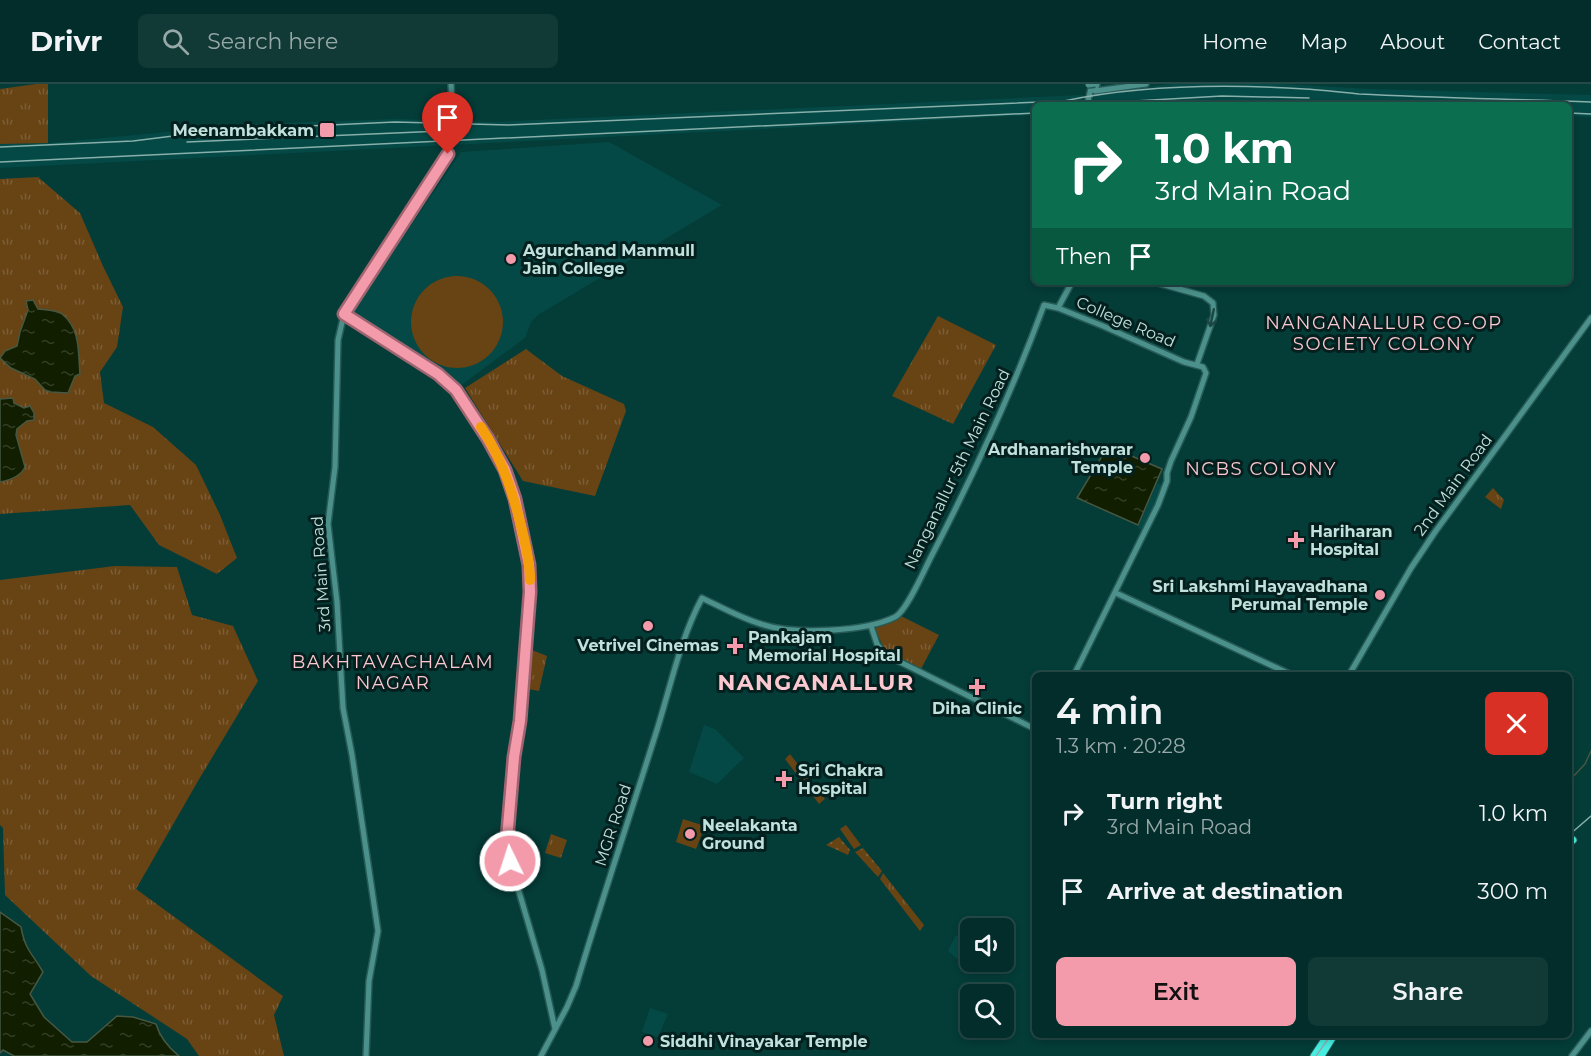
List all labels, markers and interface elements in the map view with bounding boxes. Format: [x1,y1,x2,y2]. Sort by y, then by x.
search box [138,14,558,68]
text: Drivr [30,24,102,58]
icon: search [159,25,192,58]
text: Search here [207,28,338,55]
text: Home [1202,29,1267,54]
text: Map [1300,29,1347,54]
text: About [1380,29,1445,54]
text: Contact [1478,29,1561,54]
pin [422,92,473,154]
icon: arrive [431,101,464,134]
place label: Meenambakkam [173,121,314,140]
marker: Meenambakkam [318,121,336,139]
text: 1.0 km [1155,122,1294,174]
icon: right [1056,126,1134,204]
text: 3rd Main Road [1155,174,1351,207]
icon: arrive [1124,240,1157,273]
place label: Agurchand Manmull Jain College [522,241,695,278]
text: Then [1056,243,1112,270]
marker: Agurchand Manmull Jain College [504,252,518,266]
street label: College Road [1074,293,1178,351]
one-way arrow [1206,308,1218,327]
district label: NANGANALLUR CO-OP SOCIETY COLONY [1265,312,1503,355]
street label: Nanganallur 5th Main Road [900,366,1014,572]
street label: 2nd Main Road [1410,431,1496,539]
place label: Ardhanarishvarar Temple [987,440,1133,477]
marker: Ardhanarishvarar Temple [1138,451,1152,465]
district label: NCBS COLONY [1185,458,1337,480]
street label: 3rd Main Road [307,515,335,633]
place label: Hariharan Hospital [1310,522,1393,559]
marker: Hariharan Hospital [1287,531,1305,549]
place label: Sri Lakshmi Hayavadhana Perumal Temple [1152,577,1368,614]
marker: Sri Lakshmi Hayavadhana Perumal Temple [1373,588,1387,602]
marker: Vetrivel Cinemas [641,619,655,633]
place label: Pankajam Memorial Hospital [748,628,901,665]
place label: Vetrivel Cinemas [576,636,719,655]
marker: Pankajam Memorial Hospital [726,637,744,655]
district label: BAKHTAVACHALAM NAGAR [292,651,494,694]
district label: NANGANALLUR [717,669,915,696]
marker: Diha Clinic [968,678,986,696]
text: 4 min [1056,689,1163,733]
button: close [1485,692,1548,755]
place label: Diha Clinic [932,699,1023,718]
text: 1.3 km · 20:28 [1056,734,1186,758]
place label: Sri Chakra Hospital [798,761,883,798]
marker: Sri Chakra Hospital [775,770,793,788]
street label: MGR Road [591,782,635,868]
text: Turn right [1107,788,1222,815]
icon: right [1056,797,1089,830]
text: 1.0 km [1479,800,1548,827]
text: 3rd Main Road [1107,815,1252,839]
place label: Neelakanta Ground [702,816,798,853]
marker: Neelakanta Ground [683,827,697,841]
position arrow [478,829,542,893]
icon: arrive [1056,875,1089,908]
text: Arrive at destination [1107,878,1343,905]
text: 300 m [1477,878,1548,905]
map controls [960,918,1014,1038]
button: sound [960,918,1014,972]
button: Exit [1056,957,1296,1026]
button: Share [1308,957,1548,1026]
button: search [960,984,1014,1038]
place label: Siddhi Vinayakar Temple [660,1032,868,1051]
marker: Siddhi Vinayakar Temple [641,1034,655,1048]

